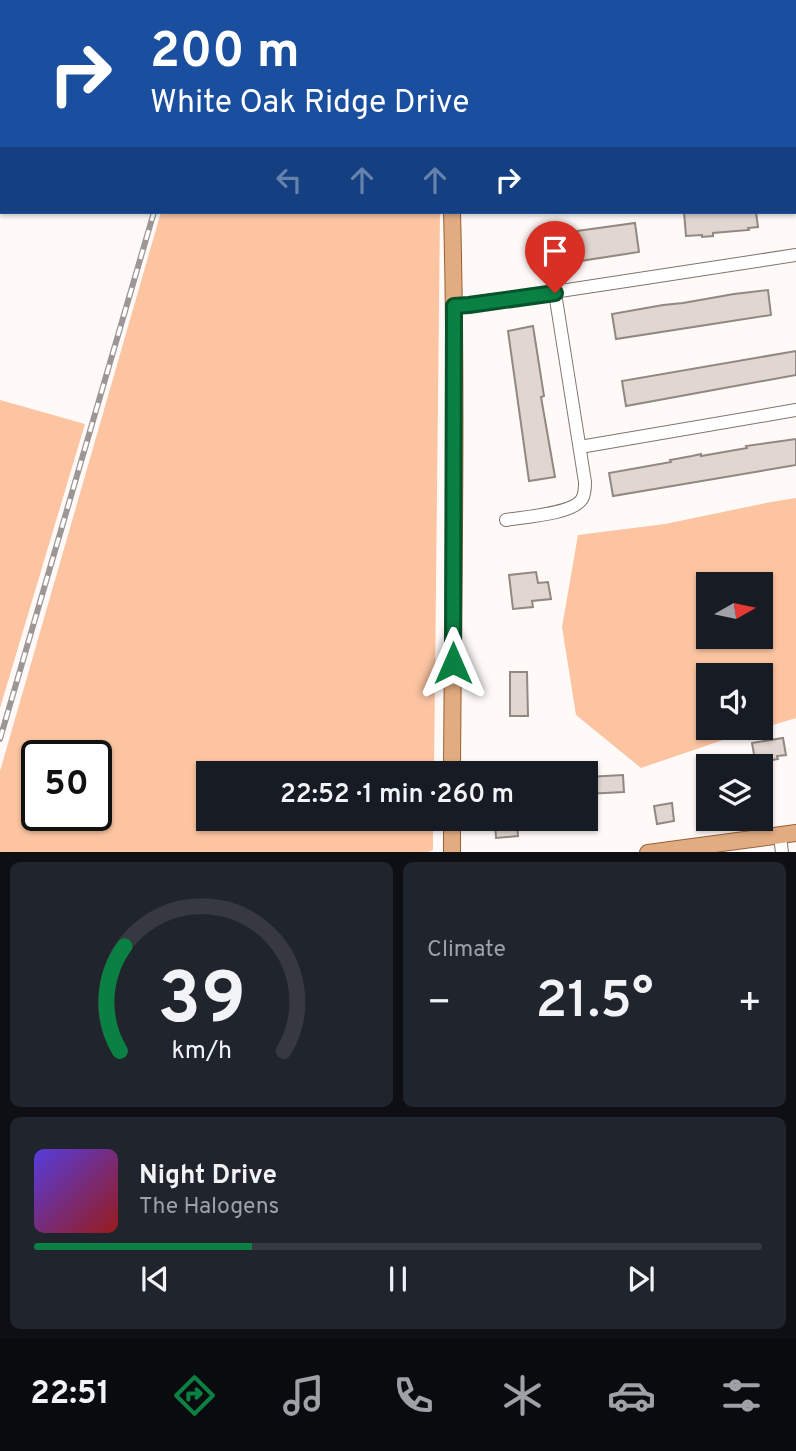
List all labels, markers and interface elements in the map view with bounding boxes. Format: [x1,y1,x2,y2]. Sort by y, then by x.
text: 200 m [150,23,300,85]
icon: right [35,28,126,119]
text: White Oak Ridge Drive [150,84,469,124]
icon: left [270,161,308,199]
icon: ahead [343,161,381,199]
icon: ahead [416,161,454,199]
icon: right [489,161,527,199]
pin [525,221,585,293]
icon: arrive [536,232,574,270]
north arrow [696,572,774,649]
map controls [696,572,773,831]
position arrow [416,626,490,700]
button: sound [696,663,773,740]
speed limit sign: 50 [21,740,112,831]
button: layers [696,754,773,831]
text: 22:52 · 1 min · 260 m [280,779,514,812]
text: Climate [427,936,506,965]
text: 39 [157,957,246,1049]
text: 21.5° [536,970,653,1036]
text: − [427,980,452,1029]
text: + [737,980,762,1029]
text: km/h [171,1035,232,1067]
text: Night Drive [139,1160,277,1193]
text: The Halogens [139,1193,279,1222]
icon: previous [136,1260,174,1298]
icon: pause [379,1260,417,1298]
icon: next [622,1260,660,1298]
icon: directions [170,1371,219,1420]
icon: music [279,1371,328,1420]
icon: phone [389,1371,438,1420]
icon: climate [498,1371,547,1420]
icon: car [607,1371,656,1420]
icon: filters [717,1371,766,1420]
text: 22:51 [30,1375,109,1415]

